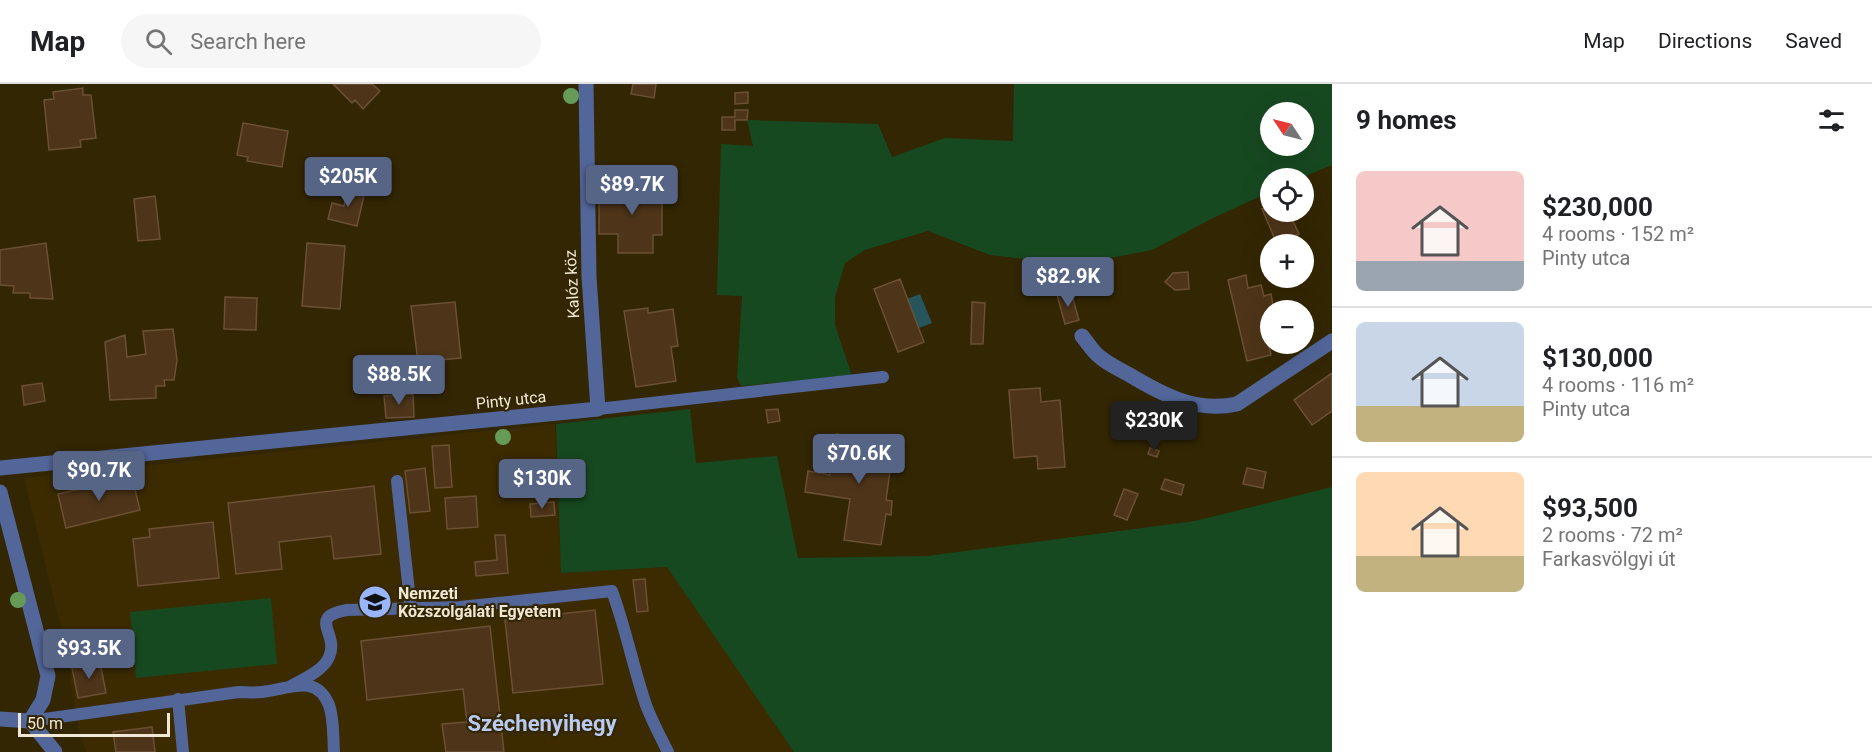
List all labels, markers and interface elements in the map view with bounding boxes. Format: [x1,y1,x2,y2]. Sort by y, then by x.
search box [121,14,541,68]
text: Map [30,25,85,58]
icon: search [142,25,175,58]
text: Search here [190,29,306,54]
text: Map [1583,29,1625,53]
text: Directions [1658,29,1752,53]
text: Saved [1785,29,1842,53]
north arrow [1260,102,1314,156]
map controls [1260,102,1314,354]
icon: filters [1815,104,1848,137]
text: 9 homes [1356,105,1457,135]
pin: $205K [306,157,390,208]
text: $205K [319,164,377,188]
pin: $89.7K [583,165,681,216]
button: locate [1260,168,1314,222]
text: $89.7K [600,172,664,196]
text: $230,000 [1542,192,1653,222]
icon: home [1404,195,1476,267]
text: 4 rooms · 152 m² [1542,222,1694,246]
button: + [1260,234,1314,288]
text: Pinty utca [1542,246,1630,270]
street label: Kalóz köz [561,249,583,319]
pin: $82.9K [1019,257,1117,308]
text: $82.9K [1036,264,1100,288]
button: − [1260,300,1314,354]
text: $130,000 [1542,343,1653,373]
icon: home [1404,346,1476,418]
pin: $88.5K [350,355,448,406]
text: $88.5K [367,362,431,386]
text: 4 rooms · 116 m² [1542,373,1694,397]
street label: Pinty utca [475,387,547,413]
text: Pinty utca [1542,397,1630,421]
pin: $230K [1112,401,1196,452]
text: $230K [1125,408,1183,432]
pin: $70.6K [810,434,908,485]
text: $70.6K [827,441,891,465]
pin: $90.7K [50,451,148,502]
text: $90.7K [67,458,131,482]
pin: $130K [500,459,584,510]
text: $130K [513,466,571,490]
text: $93,500 [1542,493,1638,523]
icon: home [1404,496,1476,568]
text: 2 rooms · 72 m² [1542,523,1683,547]
text: Farkasvölgyi út [1542,547,1676,571]
school or university icon: Nemzeti Közszolgálati Egyetem [357,584,393,620]
place label: Nemzeti Közszolgálati Egyetem [398,584,561,621]
pin: $93.5K [40,629,138,680]
text: $93.5K [57,636,121,660]
scale bar [18,710,170,738]
district label: Széchenyihegy [467,711,618,736]
text: 50 m [27,714,63,733]

